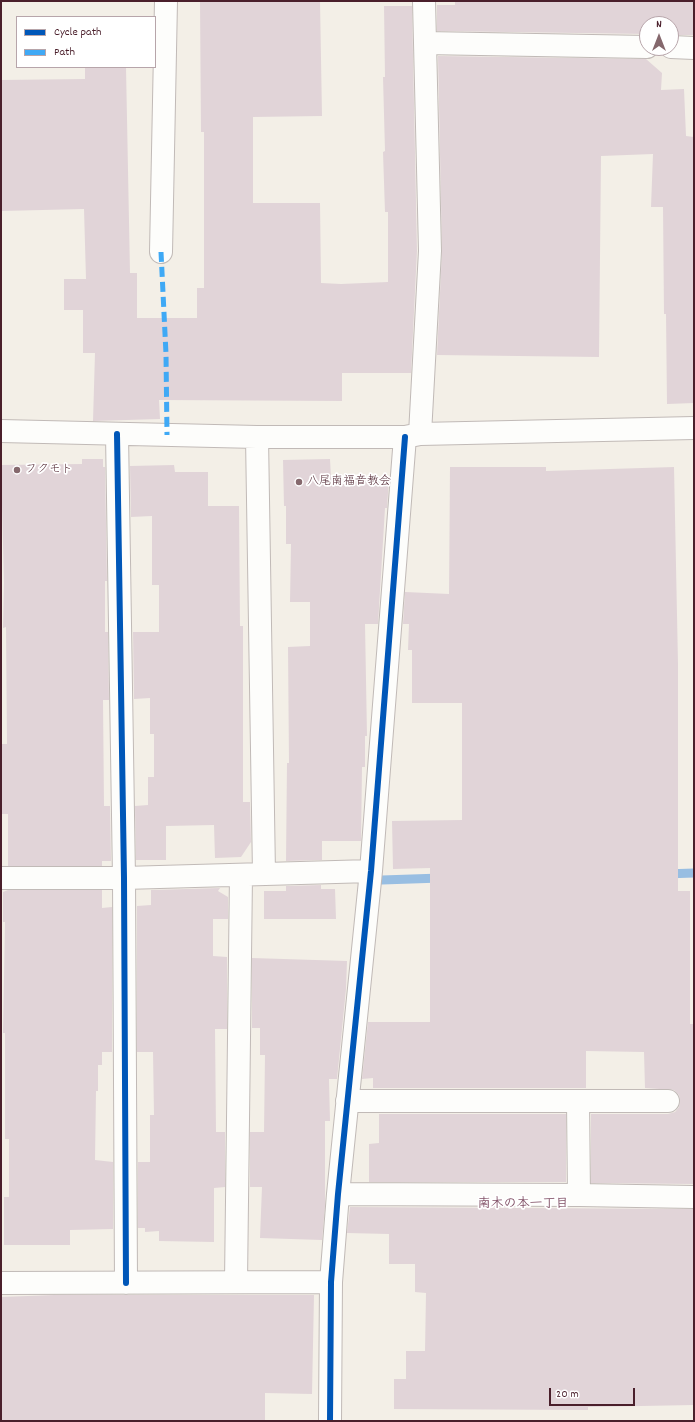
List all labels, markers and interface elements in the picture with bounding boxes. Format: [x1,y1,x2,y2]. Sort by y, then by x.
legend [16,16,156,68]
north arrow [639,16,679,56]
text: N [656,17,662,33]
text: Cycle path [54,24,102,41]
text: Path [54,44,75,61]
place label: フクモト [25,463,73,477]
marker: フクモト [12,465,22,475]
place label: 八尾南福音教会 [307,475,391,489]
marker: 八尾南福音教会 [294,477,304,487]
district label: 南木の本一丁目 [478,1197,568,1213]
scale bar [551,1380,637,1406]
text: 20 m [556,1386,579,1403]

